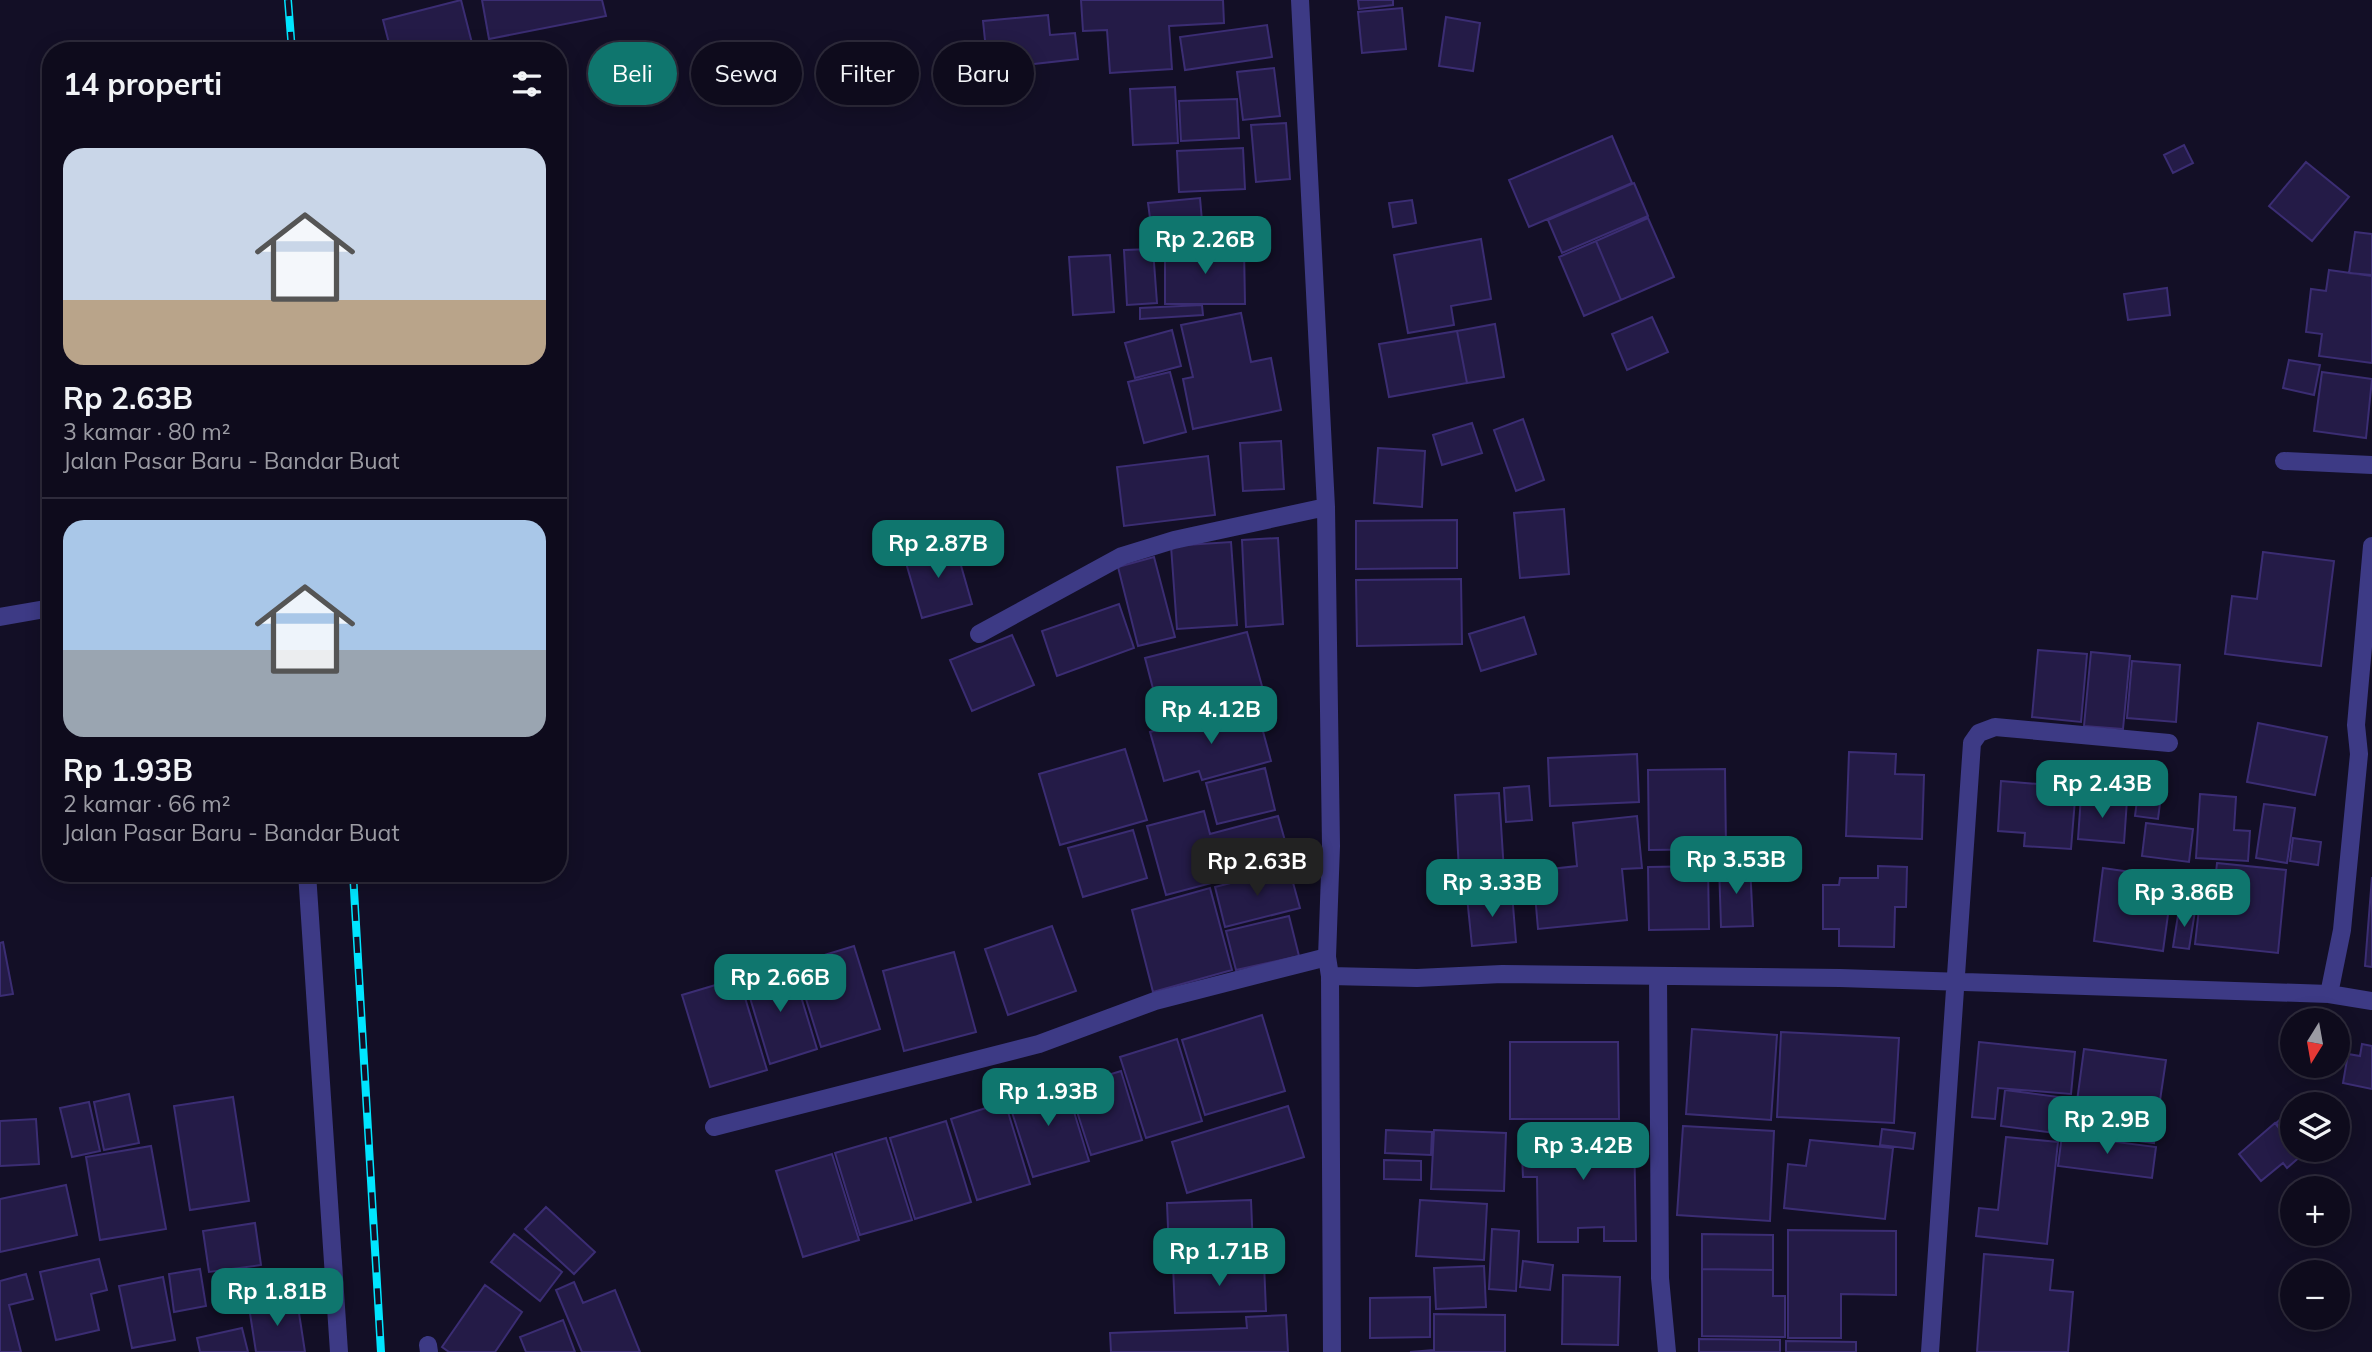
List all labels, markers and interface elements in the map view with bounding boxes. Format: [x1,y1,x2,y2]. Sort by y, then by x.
chip: Beli [588,42,677,105]
chip: Sewa [691,42,802,105]
chip: Filter [816,42,919,105]
chip: Baru [933,42,1034,105]
text: 14 properti [63,65,222,103]
icon: filters [508,65,546,103]
icon: home [242,194,368,320]
pin: Rp 2.26B [1133,216,1277,276]
text: Rp 2.26B [1155,224,1255,253]
text: Rp 2.63B [63,379,193,417]
text: 3 kamar · 80 m² [63,417,231,446]
text: Jalan Pasar Baru - Bandar Buat [63,446,399,475]
pin: Rp 2.87B [866,520,1010,580]
text: Rp 2.87B [888,528,988,557]
icon: home [242,566,368,692]
pin: Rp 4.12B [1139,686,1283,746]
text: Rp 4.12B [1161,694,1261,723]
text: Rp 1.93B [63,751,193,789]
pin: Rp 2.43B [2030,760,2174,820]
text: Rp 2.43B [2052,768,2152,797]
text: 2 kamar · 66 m² [63,789,231,818]
text: Jalan Pasar Baru - Bandar Buat [63,818,399,847]
pin: Rp 3.53B [1664,836,1808,896]
pin: Rp 2.63B [1185,838,1329,898]
text: Rp 3.53B [1686,844,1786,873]
text: Rp 2.63B [1207,846,1307,875]
pin: Rp 3.33B [1420,860,1564,919]
text: Rp 3.33B [1442,867,1542,896]
pin: Rp 3.86B [2112,870,2256,929]
text: Rp 3.86B [2134,877,2234,906]
pin: Rp 2.66B [708,954,852,1014]
text: Rp 2.66B [730,962,830,991]
north arrow [2280,1008,2350,1078]
map controls [2280,1008,2350,1330]
pin: Rp 1.93B [976,1068,1120,1128]
text: Rp 1.93B [998,1076,1098,1105]
button: layers [2280,1092,2350,1162]
pin: Rp 2.9B [2042,1096,2172,1156]
text: Rp 2.9B [2064,1104,2150,1133]
pin: Rp 3.42B [1511,1122,1655,1182]
text: Rp 3.42B [1533,1130,1633,1159]
button: + [2280,1176,2350,1246]
pin: Rp 1.71B [1147,1228,1291,1288]
text: Rp 1.71B [1169,1236,1269,1265]
button: − [2280,1260,2350,1330]
pin: Rp 1.81B [205,1268,349,1328]
text: Rp 1.81B [227,1276,327,1305]

